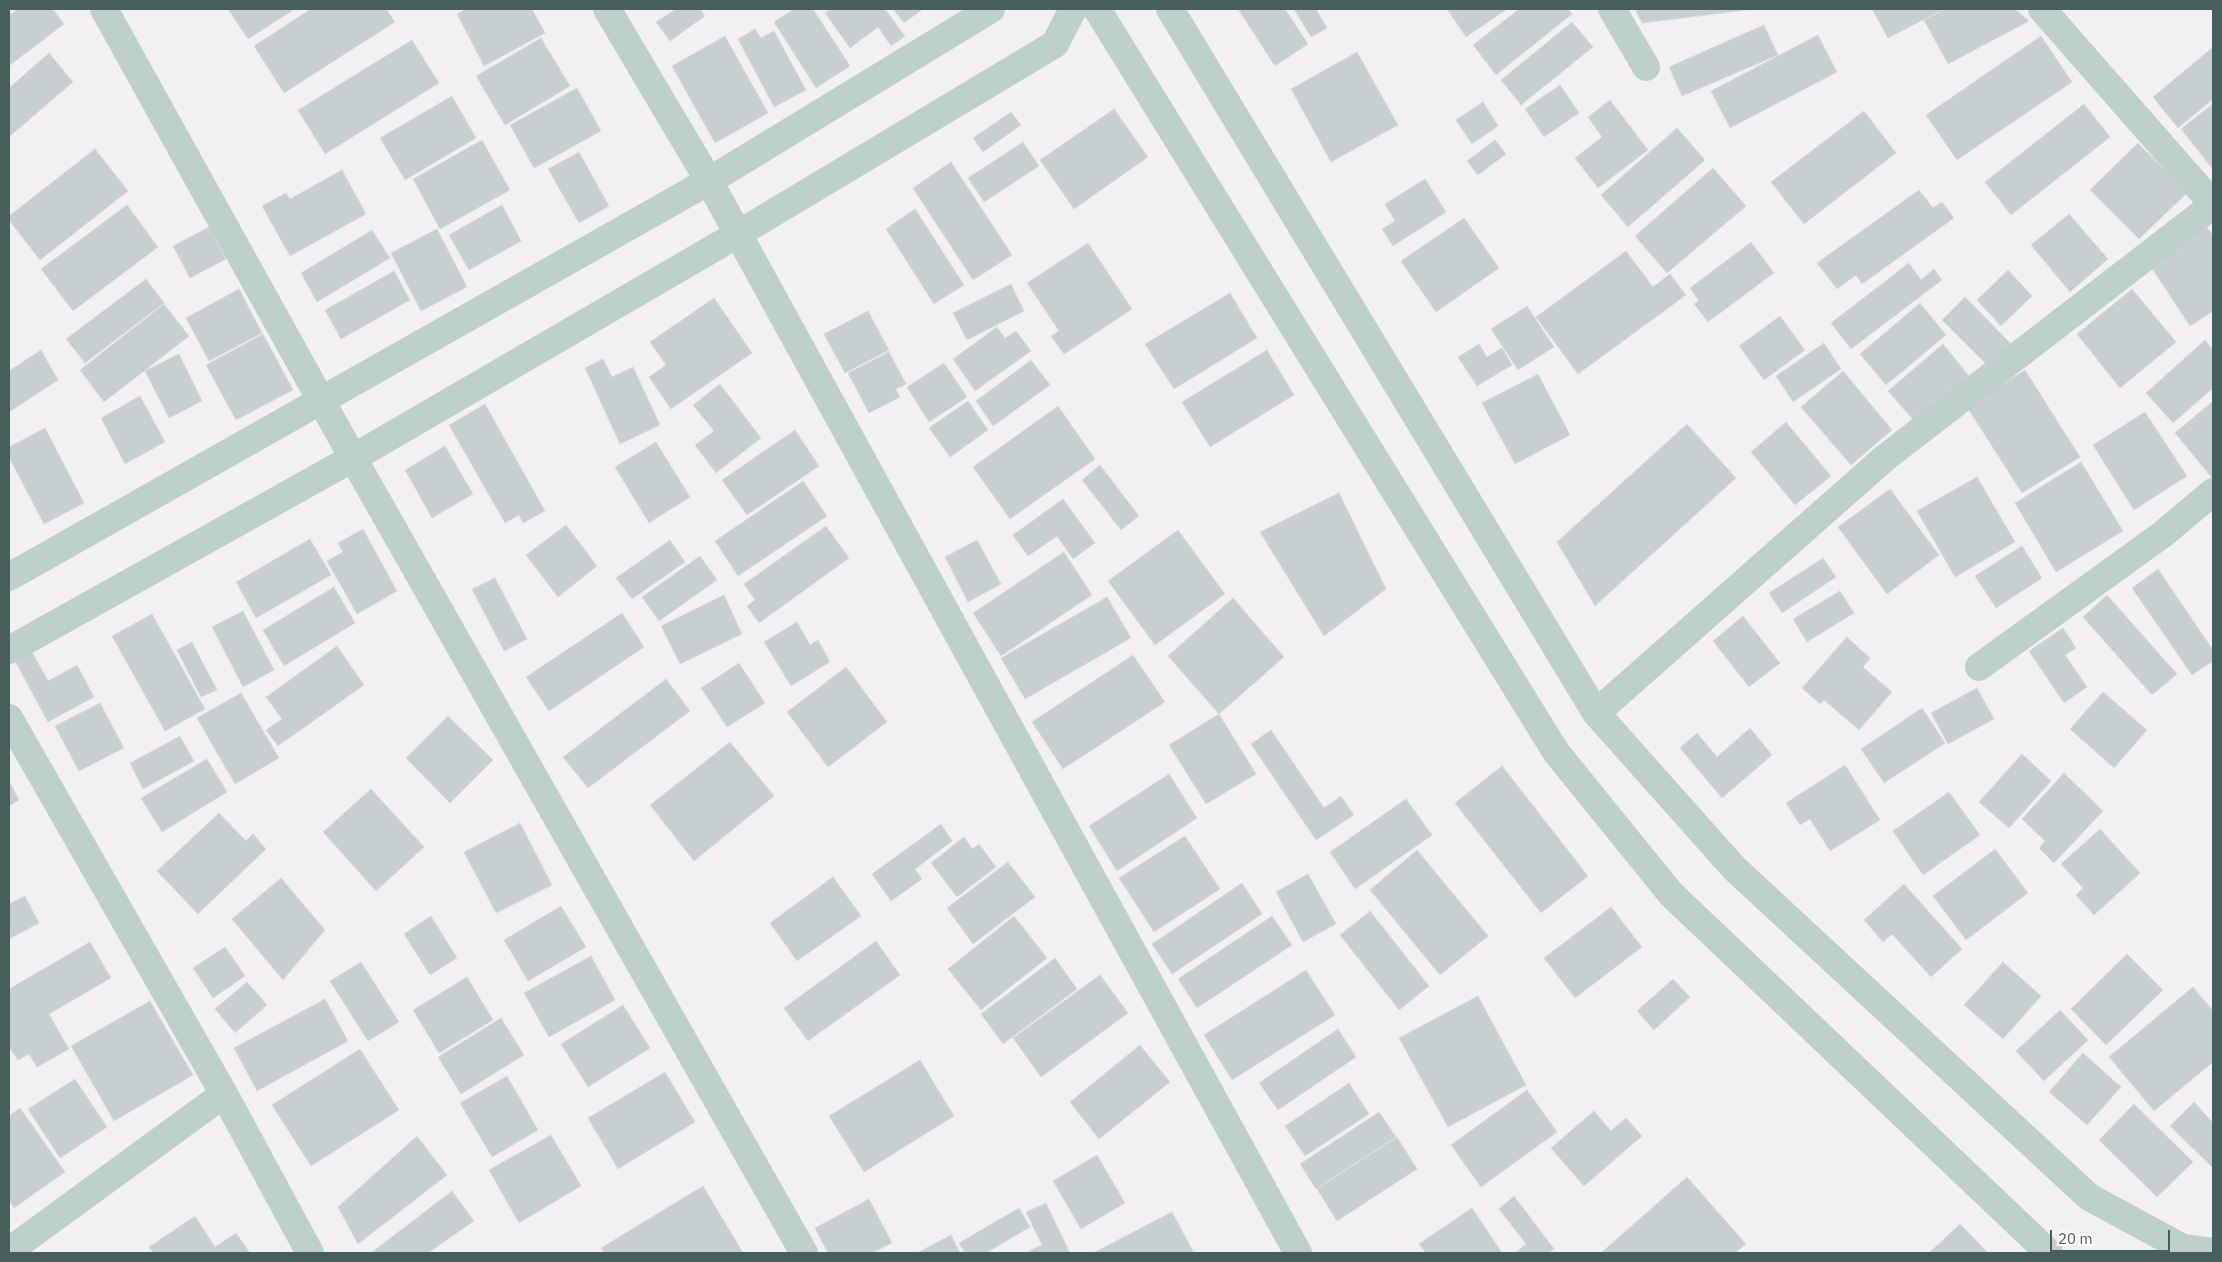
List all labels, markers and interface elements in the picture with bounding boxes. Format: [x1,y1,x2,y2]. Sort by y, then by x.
scale bar [2052,1220,2172,1252]
text: 20 m [2058,1229,2093,1248]

